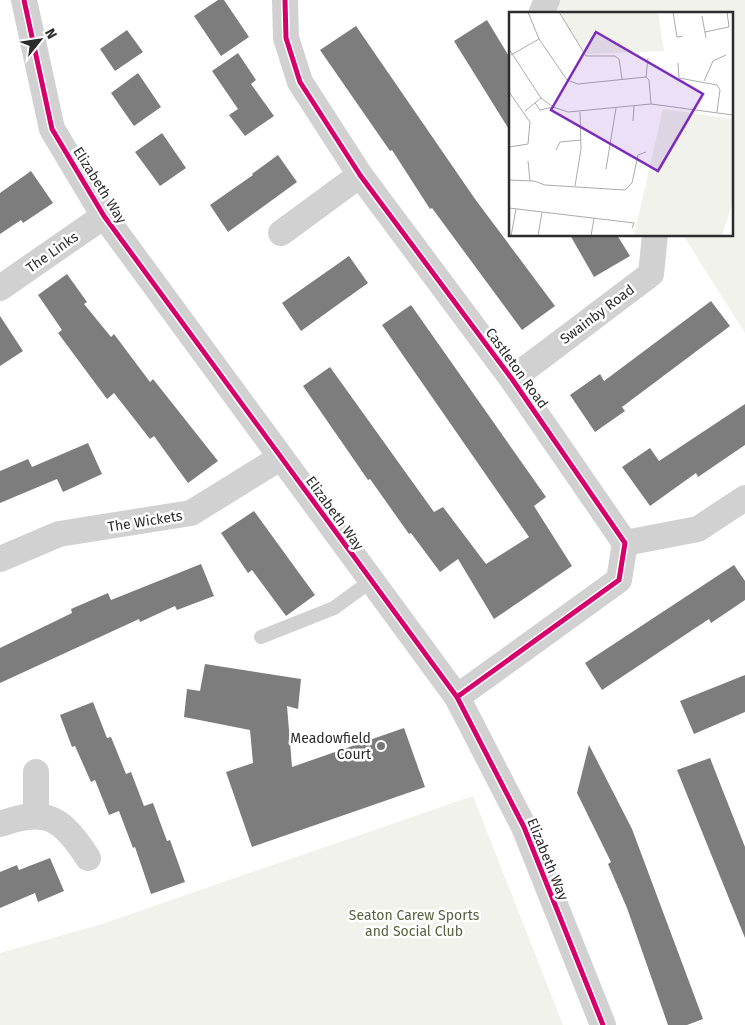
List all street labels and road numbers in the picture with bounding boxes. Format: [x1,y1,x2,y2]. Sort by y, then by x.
street label: Elizabeth Way [69,144,130,227]
street label: The Links [23,228,82,276]
street label: Swainby Road [557,281,638,348]
street label: Castleton Road [482,325,552,412]
street label: Elizabeth Way [302,473,367,554]
street label: The Wickets [107,507,184,536]
street label: Elizabeth Way [523,816,572,903]

